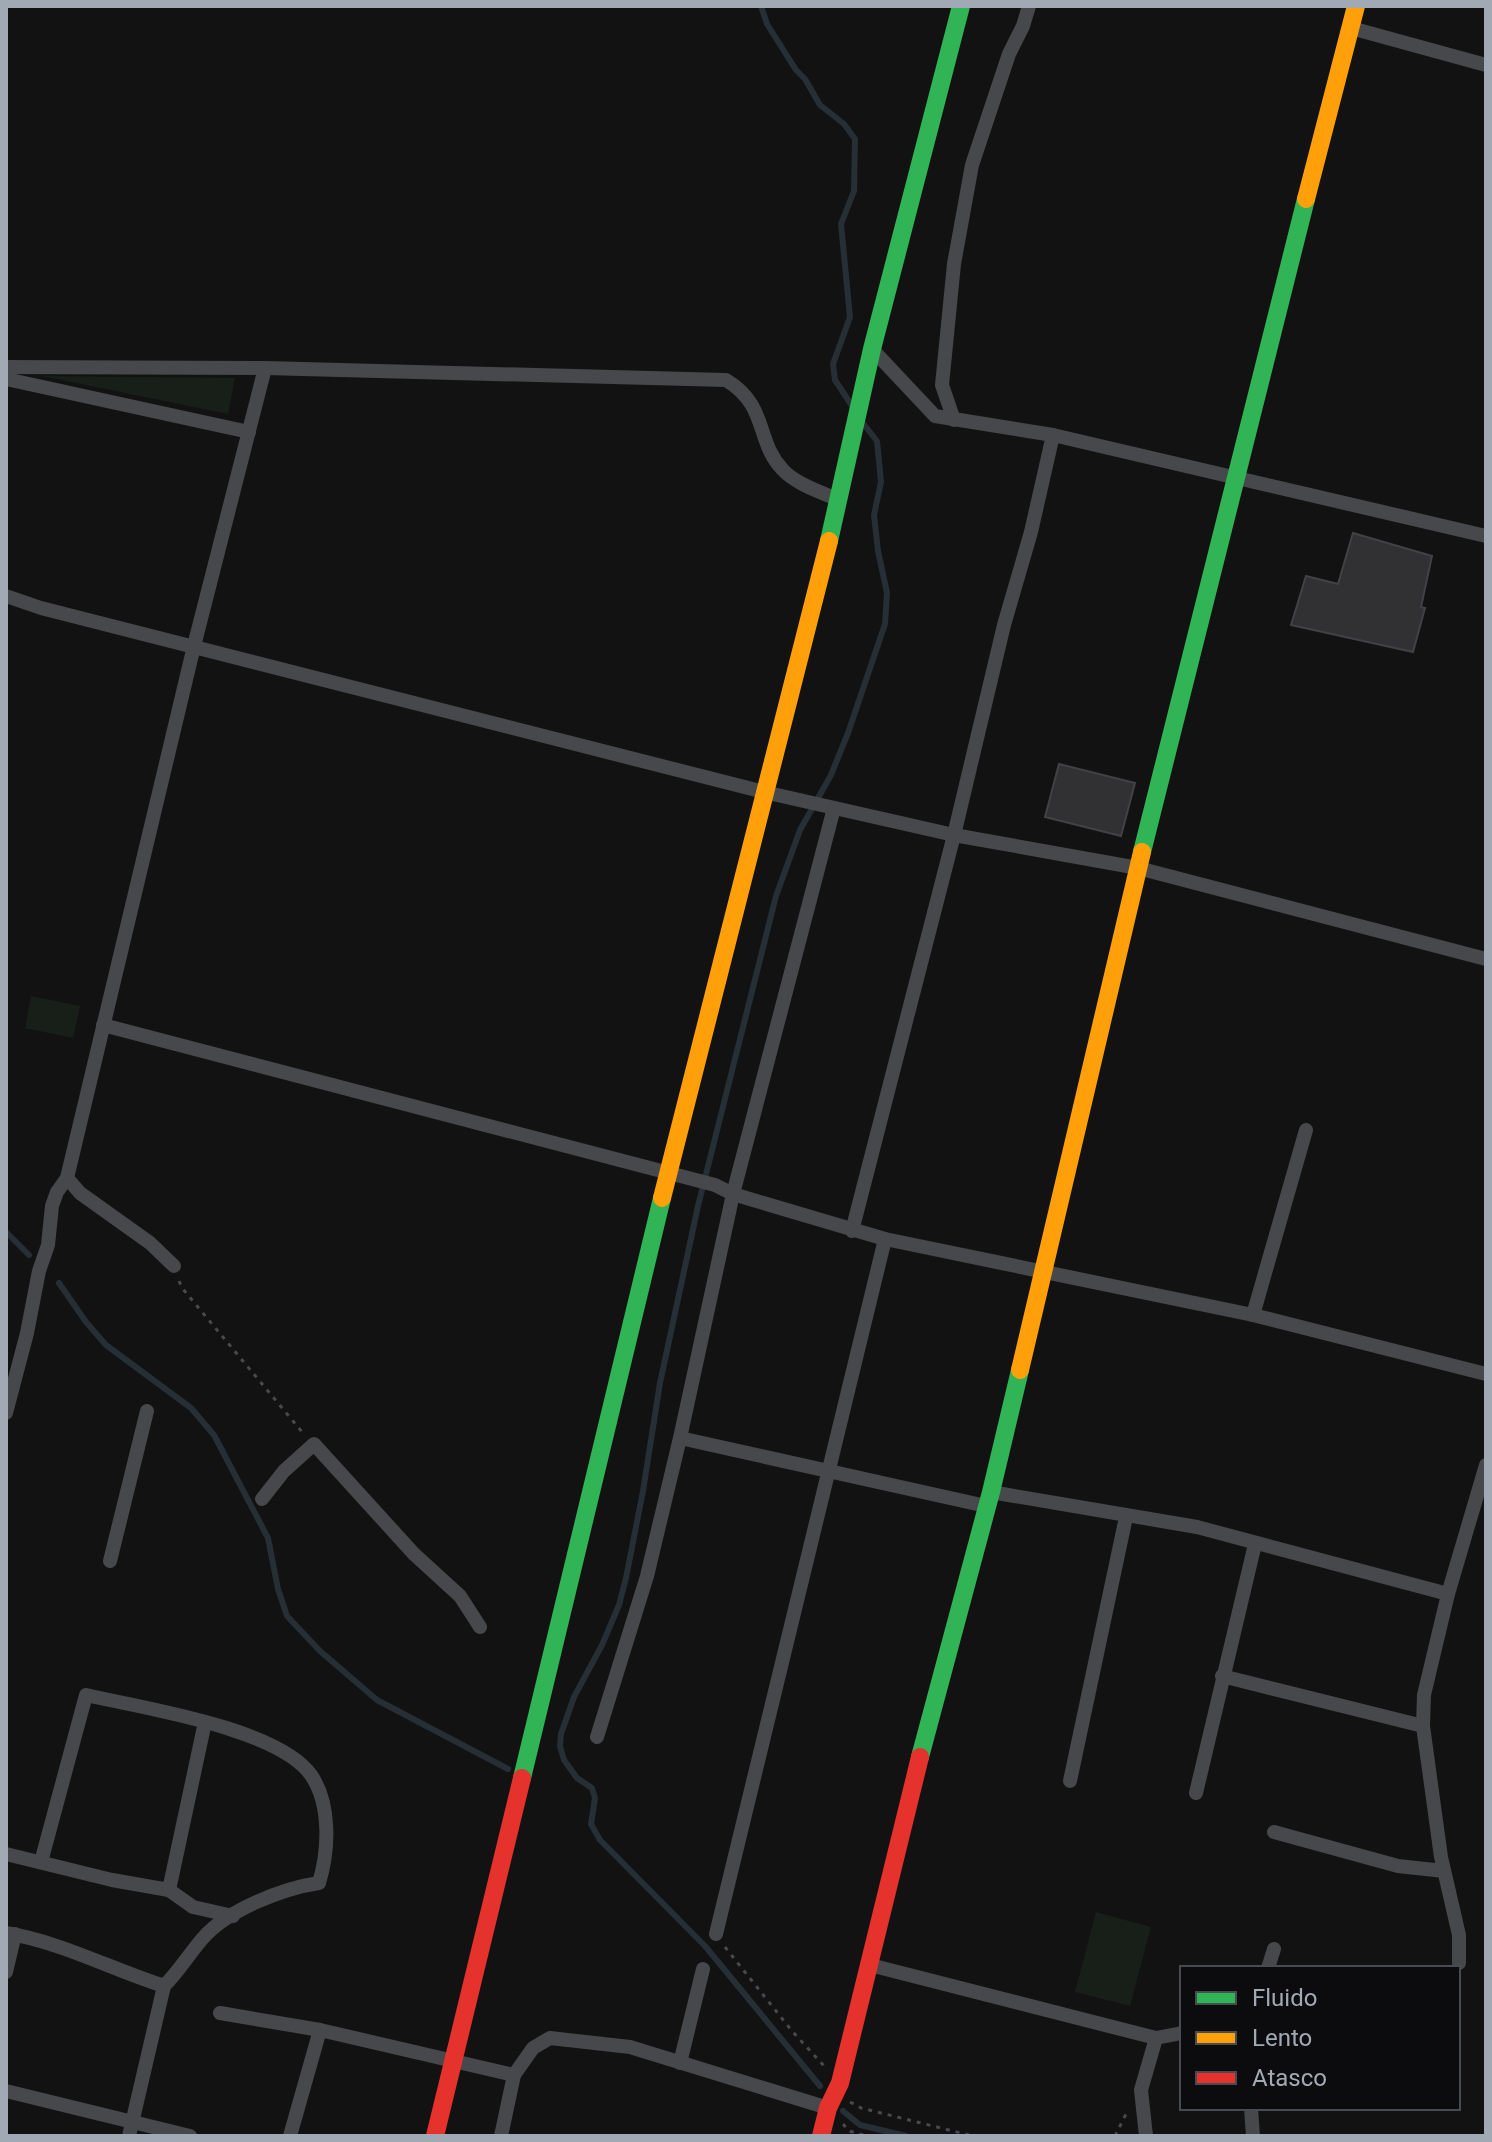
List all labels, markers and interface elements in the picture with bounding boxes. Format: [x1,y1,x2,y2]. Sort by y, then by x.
legend [1180,1966,1460,2110]
text: Fluido [1252,1984,1317,2012]
text: Lento [1252,2024,1312,2052]
text: Atasco [1252,2064,1327,2092]

